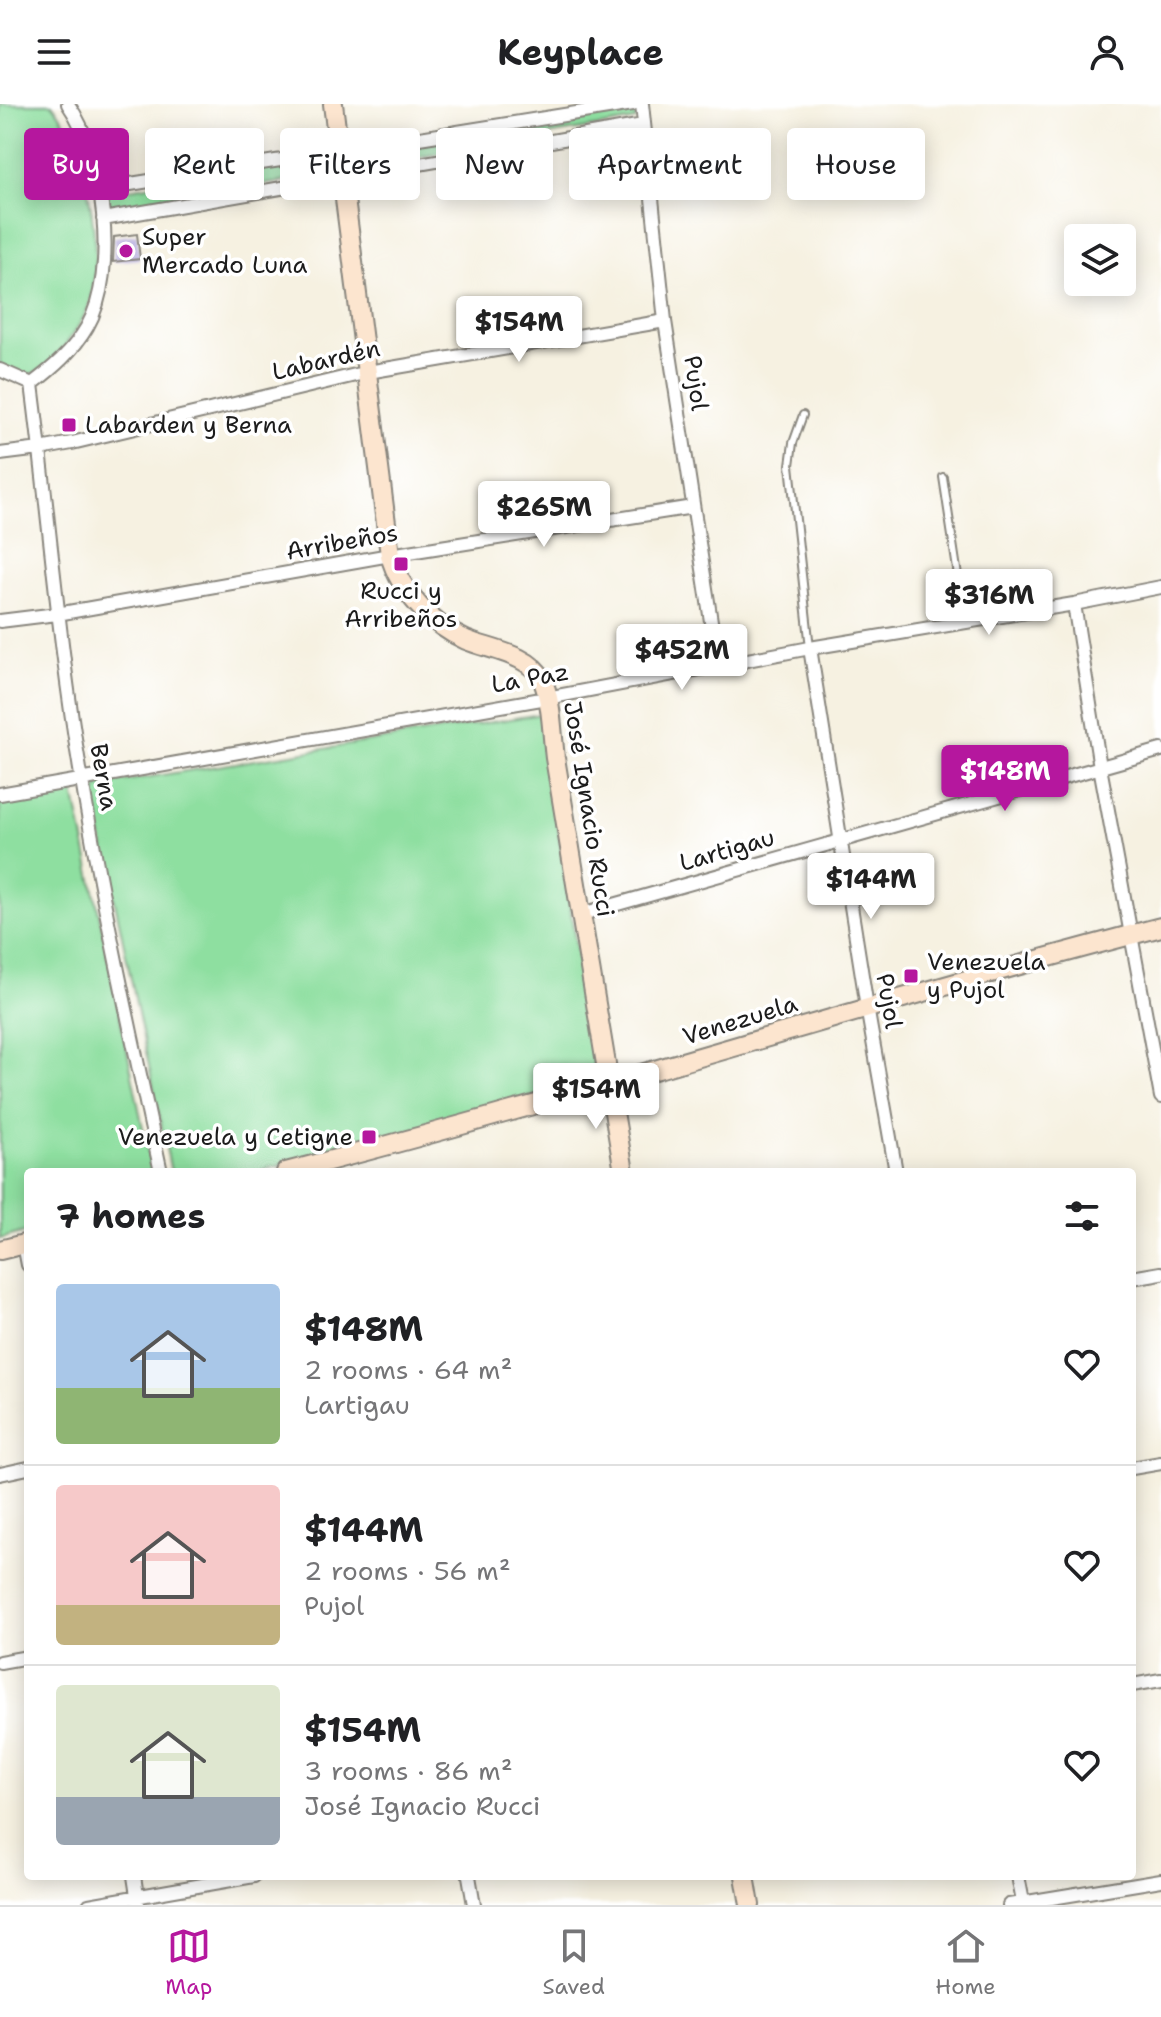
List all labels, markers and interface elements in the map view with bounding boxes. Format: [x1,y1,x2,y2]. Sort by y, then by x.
text: Keyplace [497,28,664,77]
icon: menu [32,30,76,74]
icon: person [1085,30,1129,74]
chip: Buy [24,128,129,200]
chip: Rent [145,128,264,200]
chip: Filters [280,128,420,200]
chip: New [436,128,553,200]
chip: Apartment [569,128,771,200]
chip: House [787,128,925,200]
place label: Super Mercado Luna [142,221,308,281]
map controls [1064,224,1136,296]
button: layers [1064,224,1136,296]
marker: Super Mercado Luna [117,242,135,260]
pin: $154M [463,296,575,364]
text: $154M [474,304,564,339]
street label: Labardén [269,332,383,388]
street label: Pujol [676,353,716,413]
place label: Labarden y Berna [85,409,292,441]
marker: Labarden y Berna [60,416,78,434]
pin: $265M [488,481,600,549]
text: $265M [496,489,592,524]
street label: Arribeños [284,516,400,568]
marker: Rucci y Arribeños [392,555,410,573]
pin: $316M [933,569,1045,637]
place label: Rucci y Arribeños [344,575,458,635]
text: $316M [944,577,1034,612]
pin: $452M [626,624,738,692]
text: $452M [634,632,730,667]
street label: La Paz [489,655,571,701]
street label: José Ignacio Rucci [556,699,622,919]
street label: Berna [82,741,126,813]
pin: $148M [949,745,1061,813]
text: $148M [959,753,1051,788]
street label: Lartigau [676,821,778,879]
pin: $144M [815,853,927,921]
text: $144M [825,861,917,896]
place label: Venezuela y Pujol [927,946,1045,1006]
marker: Venezuela y Pujol [902,967,920,985]
street label: Pujol [868,971,910,1032]
street label: Venezuela [679,987,801,1053]
pin: $154M [540,1063,652,1131]
text: $154M [551,1071,641,1106]
place label: Venezuela y Cetigne [118,1121,353,1153]
marker: Venezuela y Cetigne [360,1128,378,1146]
text: 7 homes [56,1193,205,1239]
icon: filters [1060,1194,1104,1238]
text: $148M [304,1306,423,1352]
icon: home [120,1316,216,1412]
icon: heart [1060,1342,1104,1386]
text: 2 rooms · 64 m² [304,1352,512,1387]
text: Lartigau [304,1387,410,1422]
text: $144M [304,1507,423,1553]
icon: home [120,1517,216,1613]
icon: heart [1060,1543,1104,1587]
text: 2 rooms · 56 m² [304,1553,511,1588]
text: Pujol [304,1588,364,1623]
text: $154M [304,1707,421,1753]
icon: home [120,1717,216,1813]
icon: heart [1060,1743,1104,1787]
text: 3 rooms · 86 m² [304,1753,513,1788]
text: José Ignacio Rucci [304,1788,540,1823]
tab: Map [165,1924,212,2001]
tab: Saved [543,1924,605,2001]
tab: Home [935,1924,996,2001]

